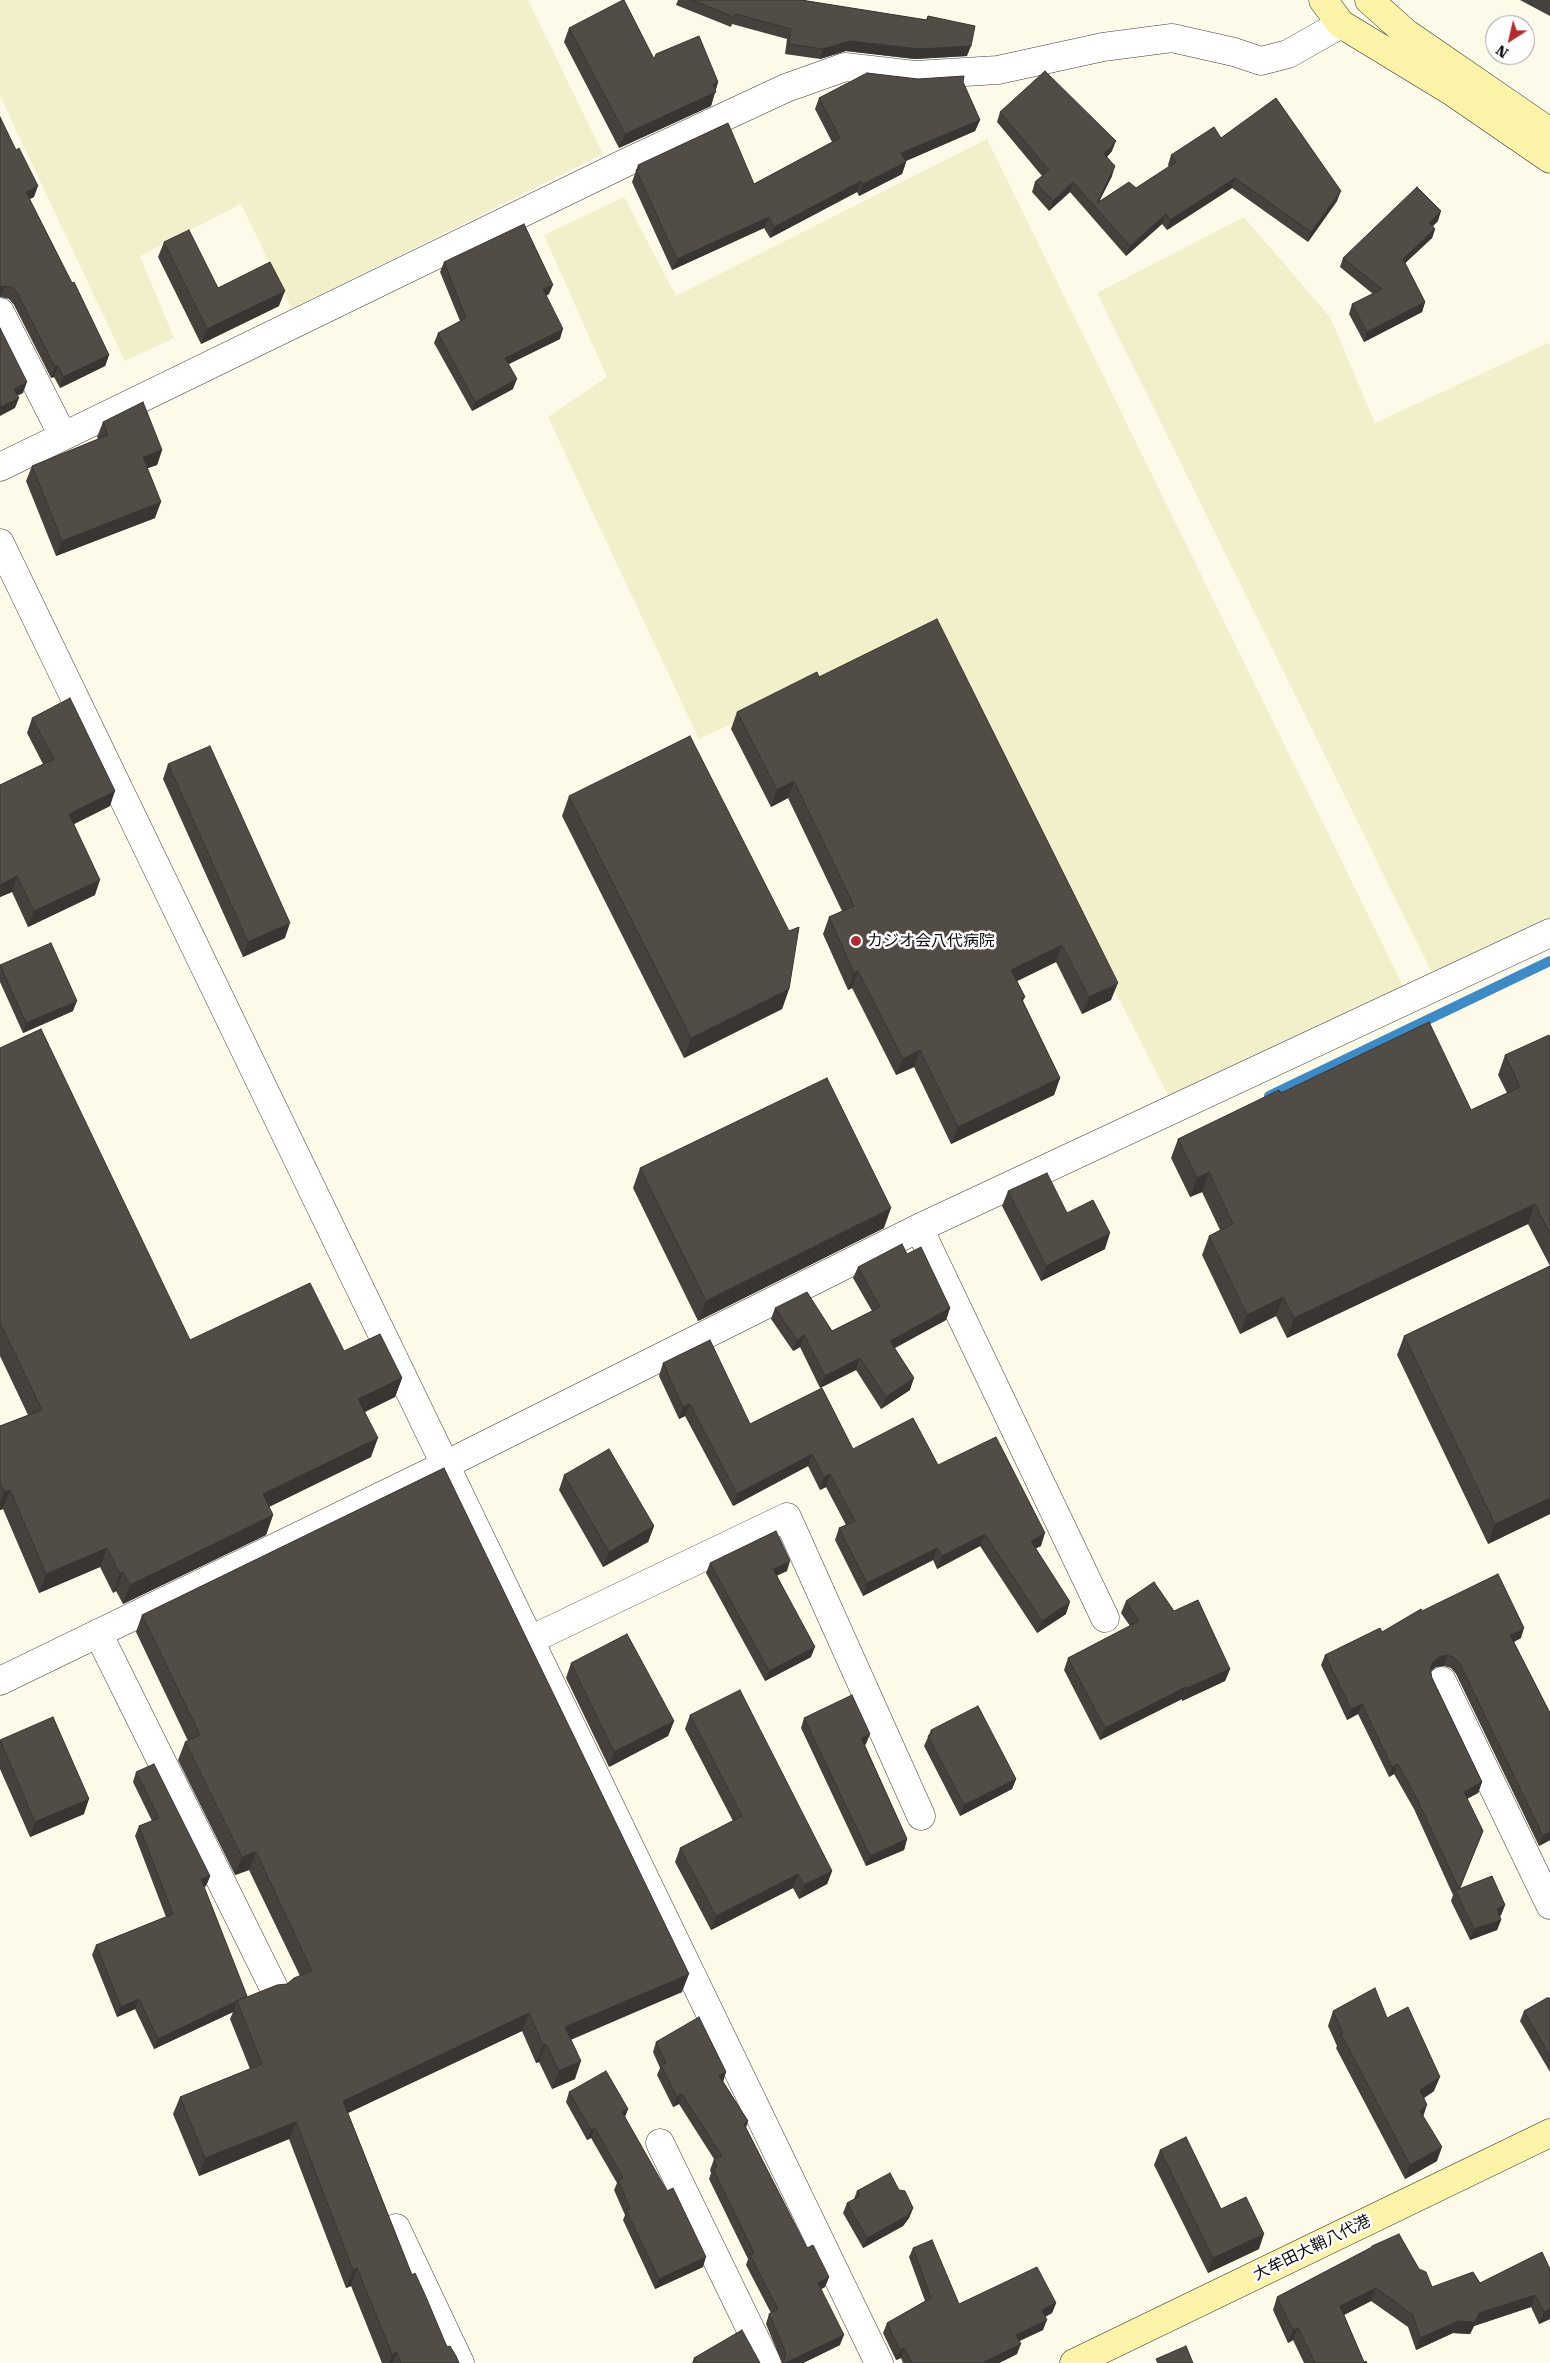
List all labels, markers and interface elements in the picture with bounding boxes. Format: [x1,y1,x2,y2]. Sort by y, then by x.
north arrow [1485,15,1535,65]
text: N [1493,42,1511,61]
place label: カジオ会八代病院 [867,931,995,951]
marker: カジオ会八代病院 [849,934,863,948]
street label: 大牟田大鞘八代港 [1250,2211,1374,2285]

